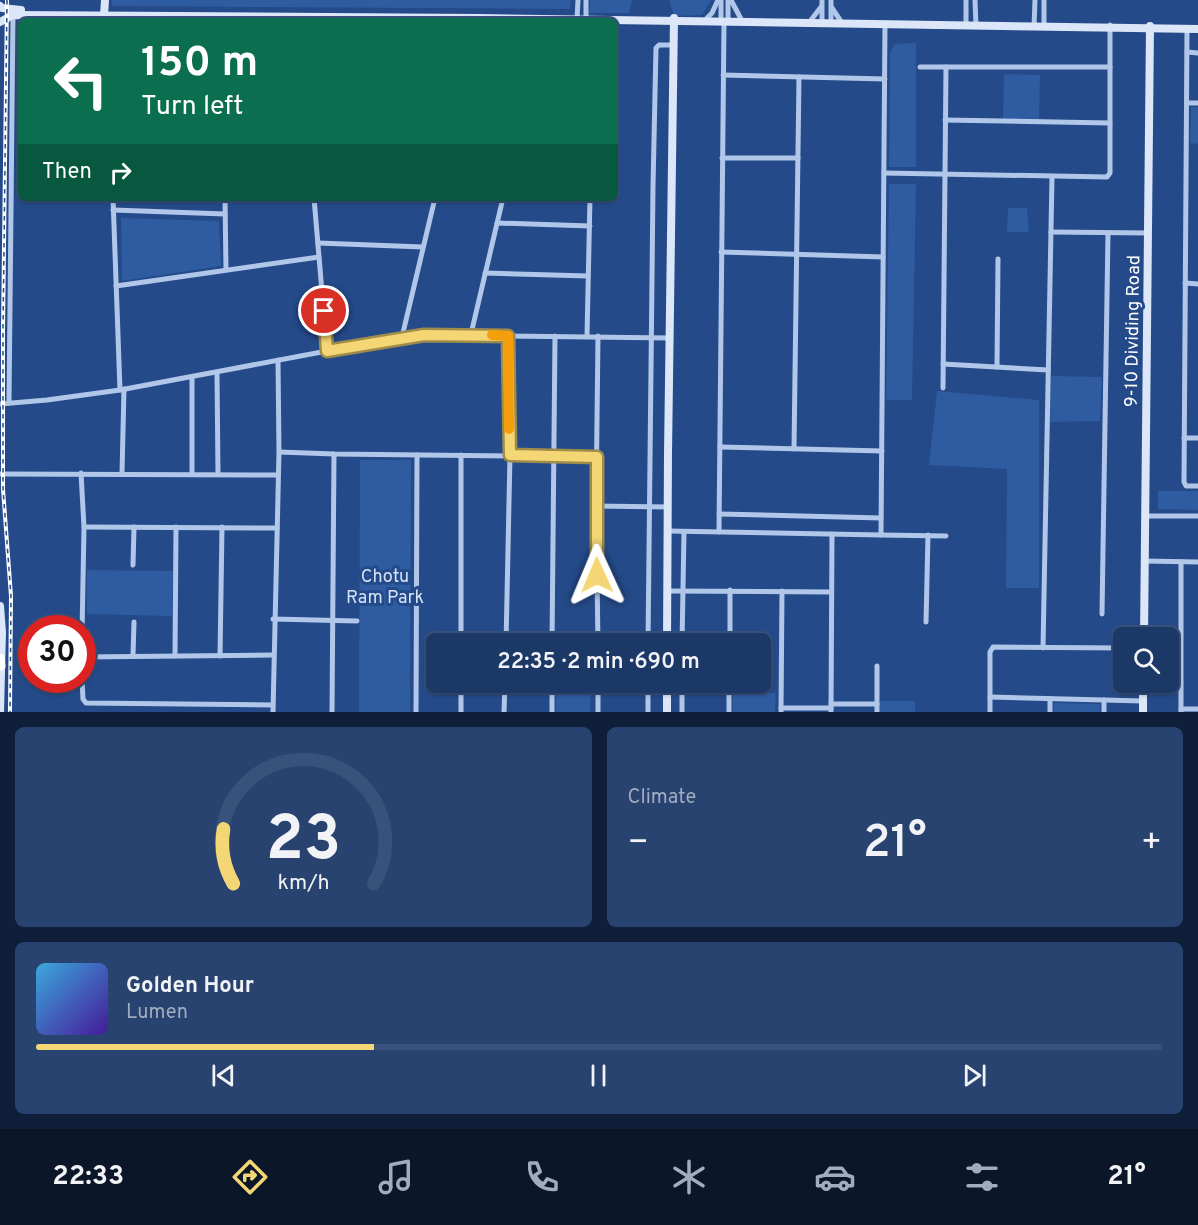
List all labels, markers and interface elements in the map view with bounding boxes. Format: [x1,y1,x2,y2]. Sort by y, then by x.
text: 150 m [141,38,258,91]
icon: left [42,42,120,120]
text: Turn left [141,90,243,124]
icon: right [104,156,137,189]
text: Then [42,159,92,186]
street label: 9-10 Dividing Road [1121,255,1146,407]
pin [298,285,349,336]
icon: arrive [307,294,340,327]
position arrow [565,543,629,607]
park label: Chotu Ram Park [346,566,424,610]
speed limit sign: 30 [18,615,96,693]
map controls [1113,627,1179,693]
button: search [1113,627,1179,693]
text: 22:35 · 2 min · 690 m [497,649,700,676]
text: Climate [628,785,696,811]
text: 23 [265,803,341,882]
text: 21° [863,816,927,873]
text: − [628,823,649,865]
text: + [1141,823,1162,865]
text: km/h [277,870,329,897]
text: Golden Hour [126,973,254,1000]
text: Lumen [126,1000,188,1026]
icon: previous [207,1059,240,1092]
icon: pause [582,1059,615,1092]
icon: next [958,1059,991,1092]
icon: directions [229,1156,271,1198]
icon: music [375,1156,417,1198]
icon: phone [521,1156,563,1198]
icon: climate [668,1156,710,1198]
icon: car [814,1156,856,1198]
icon: filters [961,1156,1003,1198]
text: 22:33 [52,1160,124,1194]
text: 21° [1107,1160,1146,1194]

